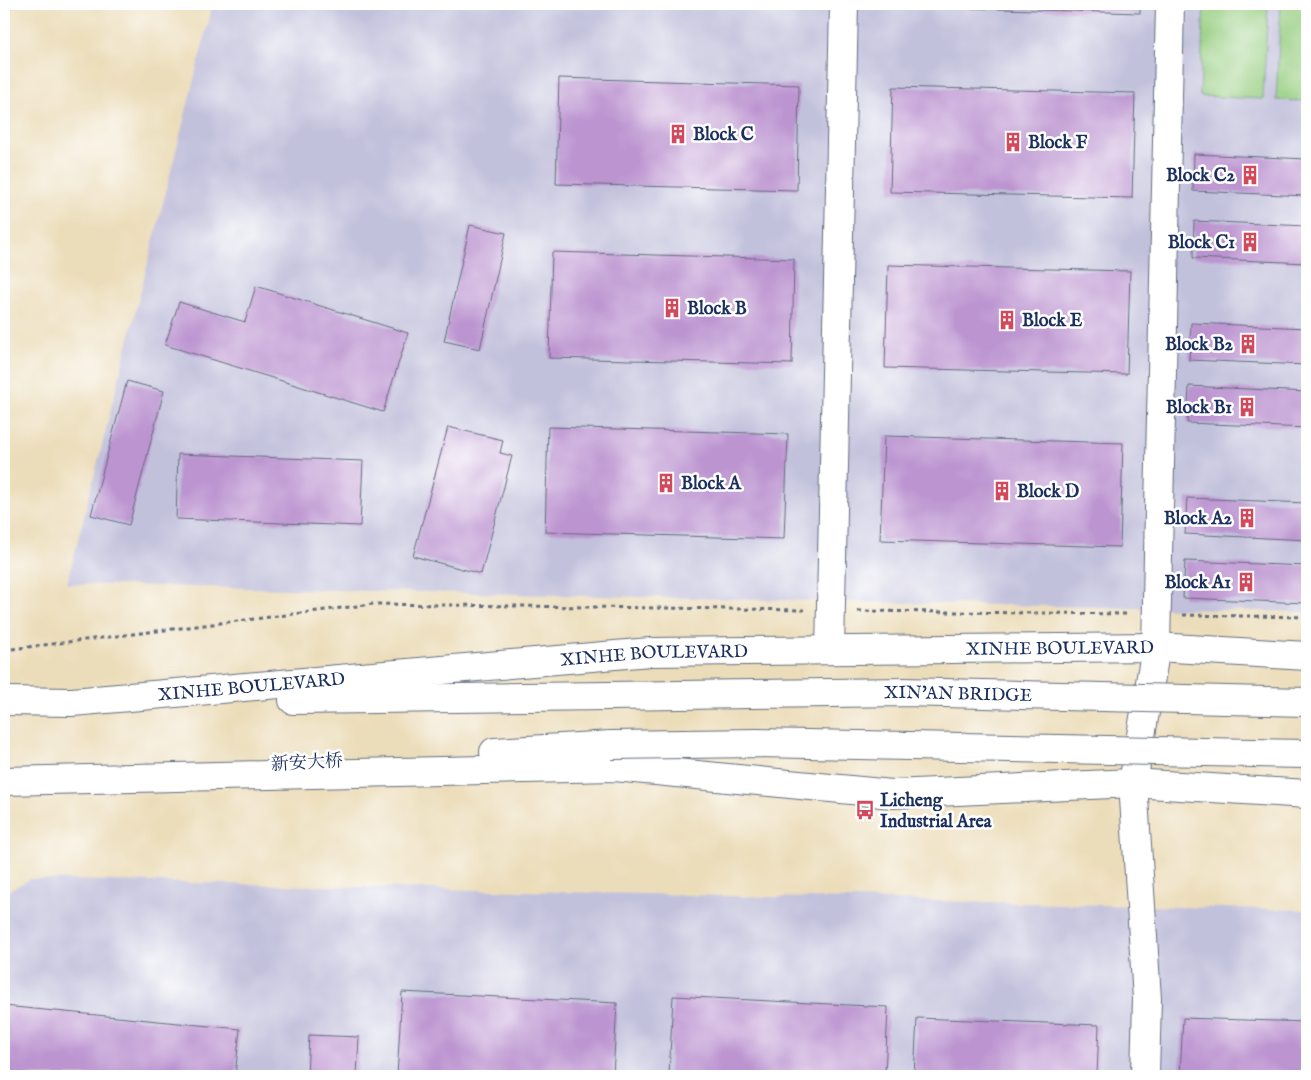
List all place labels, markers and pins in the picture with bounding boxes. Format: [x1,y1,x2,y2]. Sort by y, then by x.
building icon: Block C [667,123,689,145]
place label: Block C [693,124,754,147]
building icon: Block F [1002,131,1024,153]
place label: Block F [1028,132,1088,155]
building icon: Block C2 [1239,164,1261,186]
place label: Block C2 [1166,165,1236,188]
building icon: Block C1 [1239,231,1261,253]
place label: Block C1 [1168,232,1235,255]
building icon: Block B [661,297,683,319]
place label: Block B [687,298,747,321]
building icon: Block E [996,309,1018,331]
place label: Block E [1022,310,1083,333]
building icon: Block B2 [1237,333,1259,355]
place label: Block B2 [1165,334,1234,357]
building icon: Block B1 [1236,396,1258,418]
place label: Block B1 [1166,397,1232,420]
building icon: Block A [655,472,677,494]
place label: Block A [681,473,742,496]
building icon: Block D [991,480,1013,502]
place label: Block D [1017,481,1080,504]
building icon: Block A2 [1236,507,1258,529]
place label: Block A2 [1164,508,1233,531]
building icon: Block A1 [1235,571,1257,593]
place label: Block A1 [1164,572,1231,595]
place label: Licheng Industrial Area [880,790,993,834]
bus stop icon: Licheng Industrial Area [854,799,876,821]

